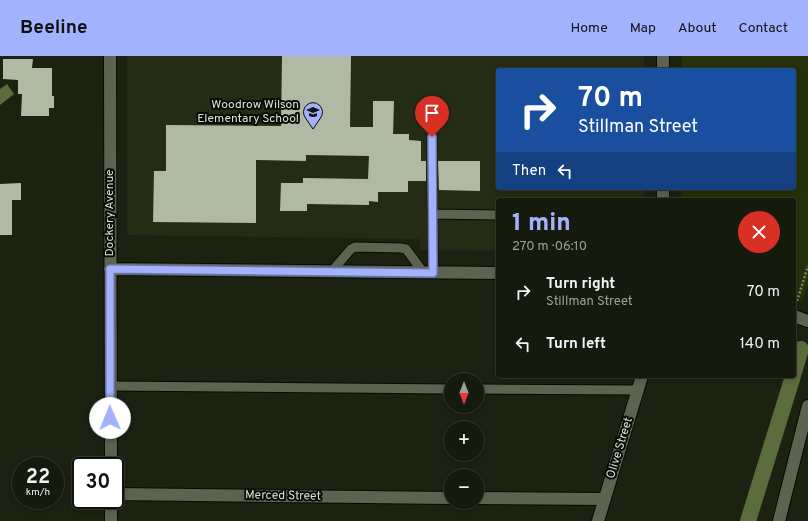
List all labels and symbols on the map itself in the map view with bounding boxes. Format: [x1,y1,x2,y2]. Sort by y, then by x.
pin [415,96,449,137]
place label: Woodrow Wilson Elementary School [197,97,299,127]
school or university icon: Woodrow Wilson Elementary School [302,101,324,129]
street label: Dockery Avenue [102,169,118,257]
north arrow [444,373,484,413]
position arrow [89,397,131,439]
street label: Olive Street [603,415,637,481]
speed limit sign: 30 [72,457,124,509]
street label: Merced Street [245,487,321,505]

